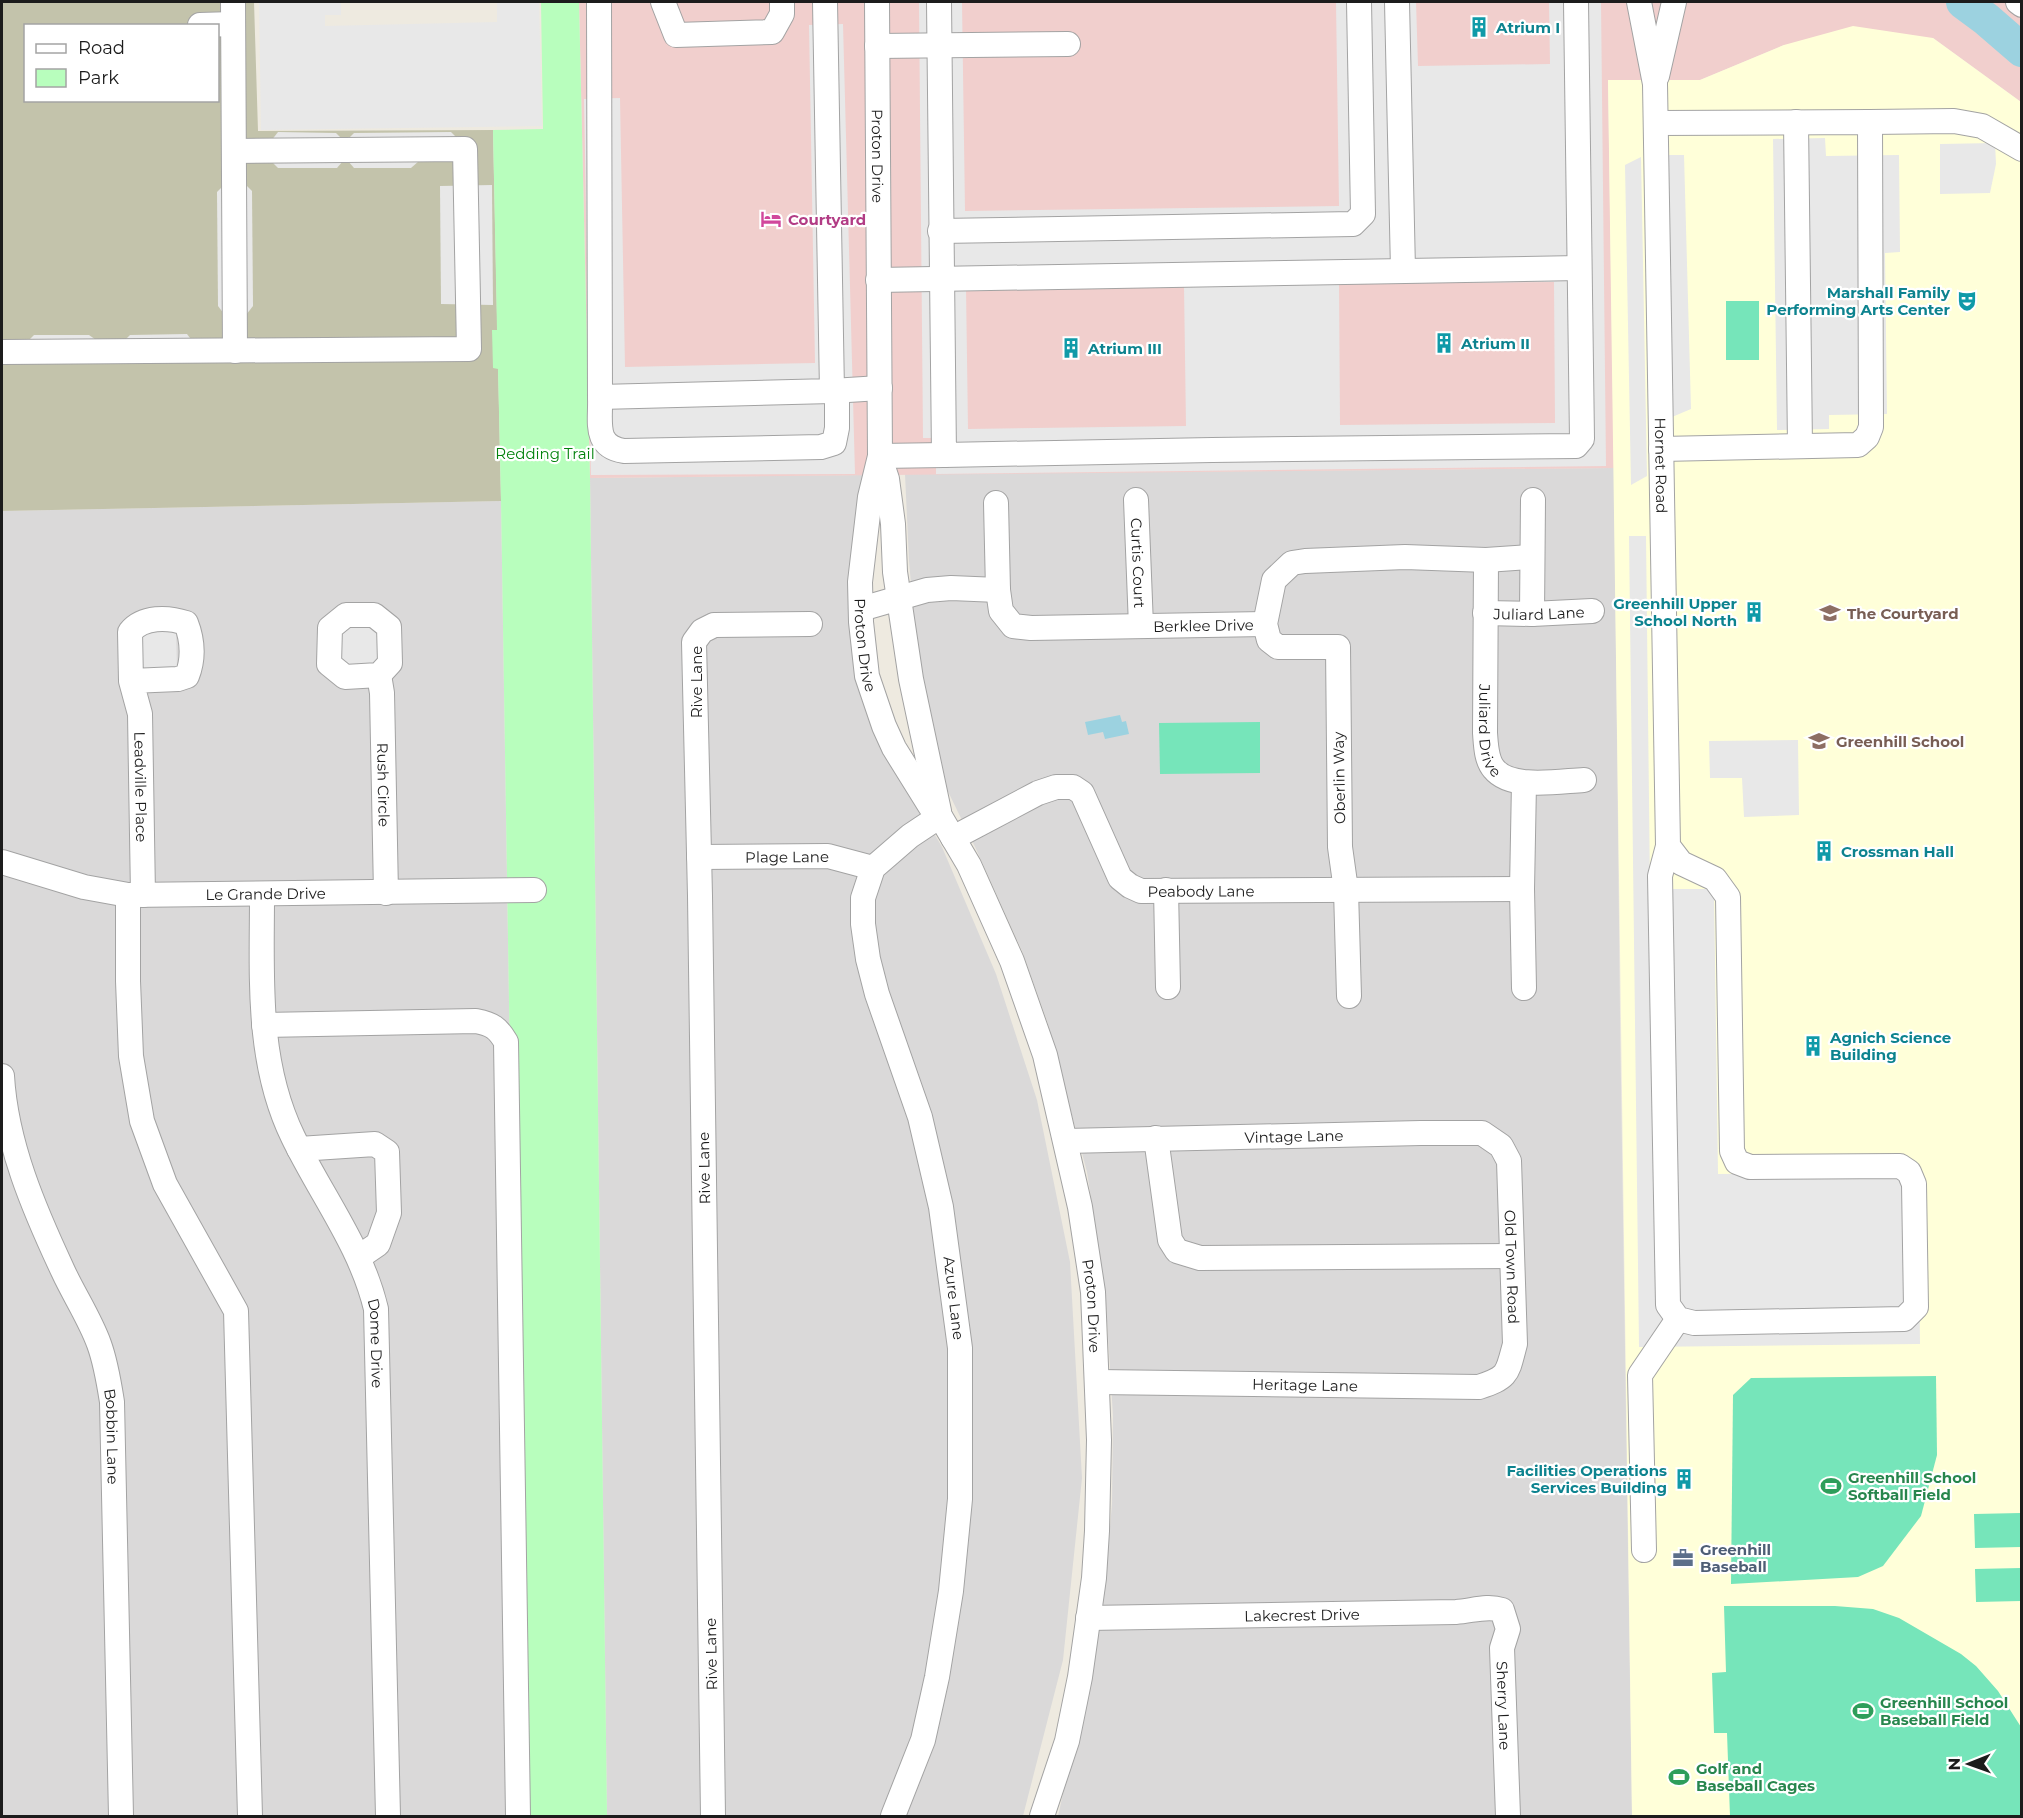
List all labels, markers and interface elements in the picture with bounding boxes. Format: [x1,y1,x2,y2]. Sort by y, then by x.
building icon: Atrium I [1467,15,1491,39]
place label: Atrium I [1495,18,1560,37]
legend [24,24,219,102]
text: Road [78,37,125,59]
text: Park [78,67,119,89]
street label: Proton Drive [868,109,888,203]
hotel icon: Courtyard [759,207,783,231]
place label: Courtyard [788,210,866,229]
place label: Marshall Family Performing Arts Center [1766,283,1951,319]
theatre icon: Marshall Family Performing Arts Center [1955,289,1979,313]
building icon: Atrium II [1432,331,1456,355]
place label: Atrium II [1460,334,1530,353]
building icon: Atrium III [1059,336,1083,360]
place label: Atrium III [1087,339,1162,358]
street label: Hornet Road [1651,417,1672,514]
park label: Redding Trail [495,444,595,463]
street label: Curtis Court [1127,517,1150,608]
place label: Greenhill Upper School North [1613,594,1738,630]
street label: Proton Drive [851,598,881,694]
building icon: Greenhill Upper School North [1742,600,1766,624]
school or university icon: The Courtyard [1818,601,1842,625]
street label: Juliard Lane [1492,602,1585,624]
place label: The Courtyard [1847,604,1959,623]
street label: Berklee Drive [1153,615,1254,635]
street label: Rive Lane [687,646,706,718]
street label: Juliard Drive [1475,683,1506,781]
school or university icon: Greenhill School [1807,729,1831,753]
street label: Leadville Place [131,731,152,842]
street label: Oberlin Way [1329,731,1349,824]
place label: Greenhill School [1836,732,1964,751]
street label: Rush Circle [373,742,394,827]
building icon: Crossman Hall [1812,839,1836,863]
place label: Crossman Hall [1841,842,1954,861]
street label: Plage Lane [745,846,829,866]
street label: Peabody Lane [1148,881,1255,900]
street label: Le Grande Drive [205,883,326,904]
place label: Agnich Science Building [1829,1028,1951,1064]
building icon: Agnich Science Building [1801,1034,1825,1058]
street label: Vintage Lane [1244,1125,1344,1146]
street label: Rive Lane [694,1132,714,1204]
street label: Old Town Road [1501,1209,1524,1324]
street label: Azure Lane [939,1255,969,1341]
street label: Proton Drive [1079,1258,1105,1353]
street label: Dome Drive [364,1296,387,1388]
street label: Heritage Lane [1252,1375,1358,1395]
street label: Bobbin Lane [101,1387,123,1485]
place label: Facilities Operations Services Building [1506,1461,1667,1497]
building icon: Facilities Operations Services Building [1672,1467,1696,1491]
place label: Greenhill School Softball Field [1848,1468,1976,1504]
sports icon: Greenhill School Softball Field [1819,1474,1843,1498]
place label: Greenhill Baseball [1700,1540,1771,1576]
office icon: Greenhill Baseball [1671,1546,1695,1570]
street label: Lakecrest Drive [1244,1604,1360,1625]
street label: Rive Lane [701,1618,721,1690]
street label: Sherry Lane [1493,1661,1515,1751]
place label: Greenhill School Baseball Field [1880,1693,2008,1729]
sports icon: Greenhill School Baseball Field [1851,1699,1875,1723]
north arrow [1939,1734,1999,1794]
text: N [1945,1758,1964,1771]
place label: Golf and Baseball Cages [1696,1759,1815,1795]
sports icon: Golf and Baseball Cages [1667,1765,1691,1789]

